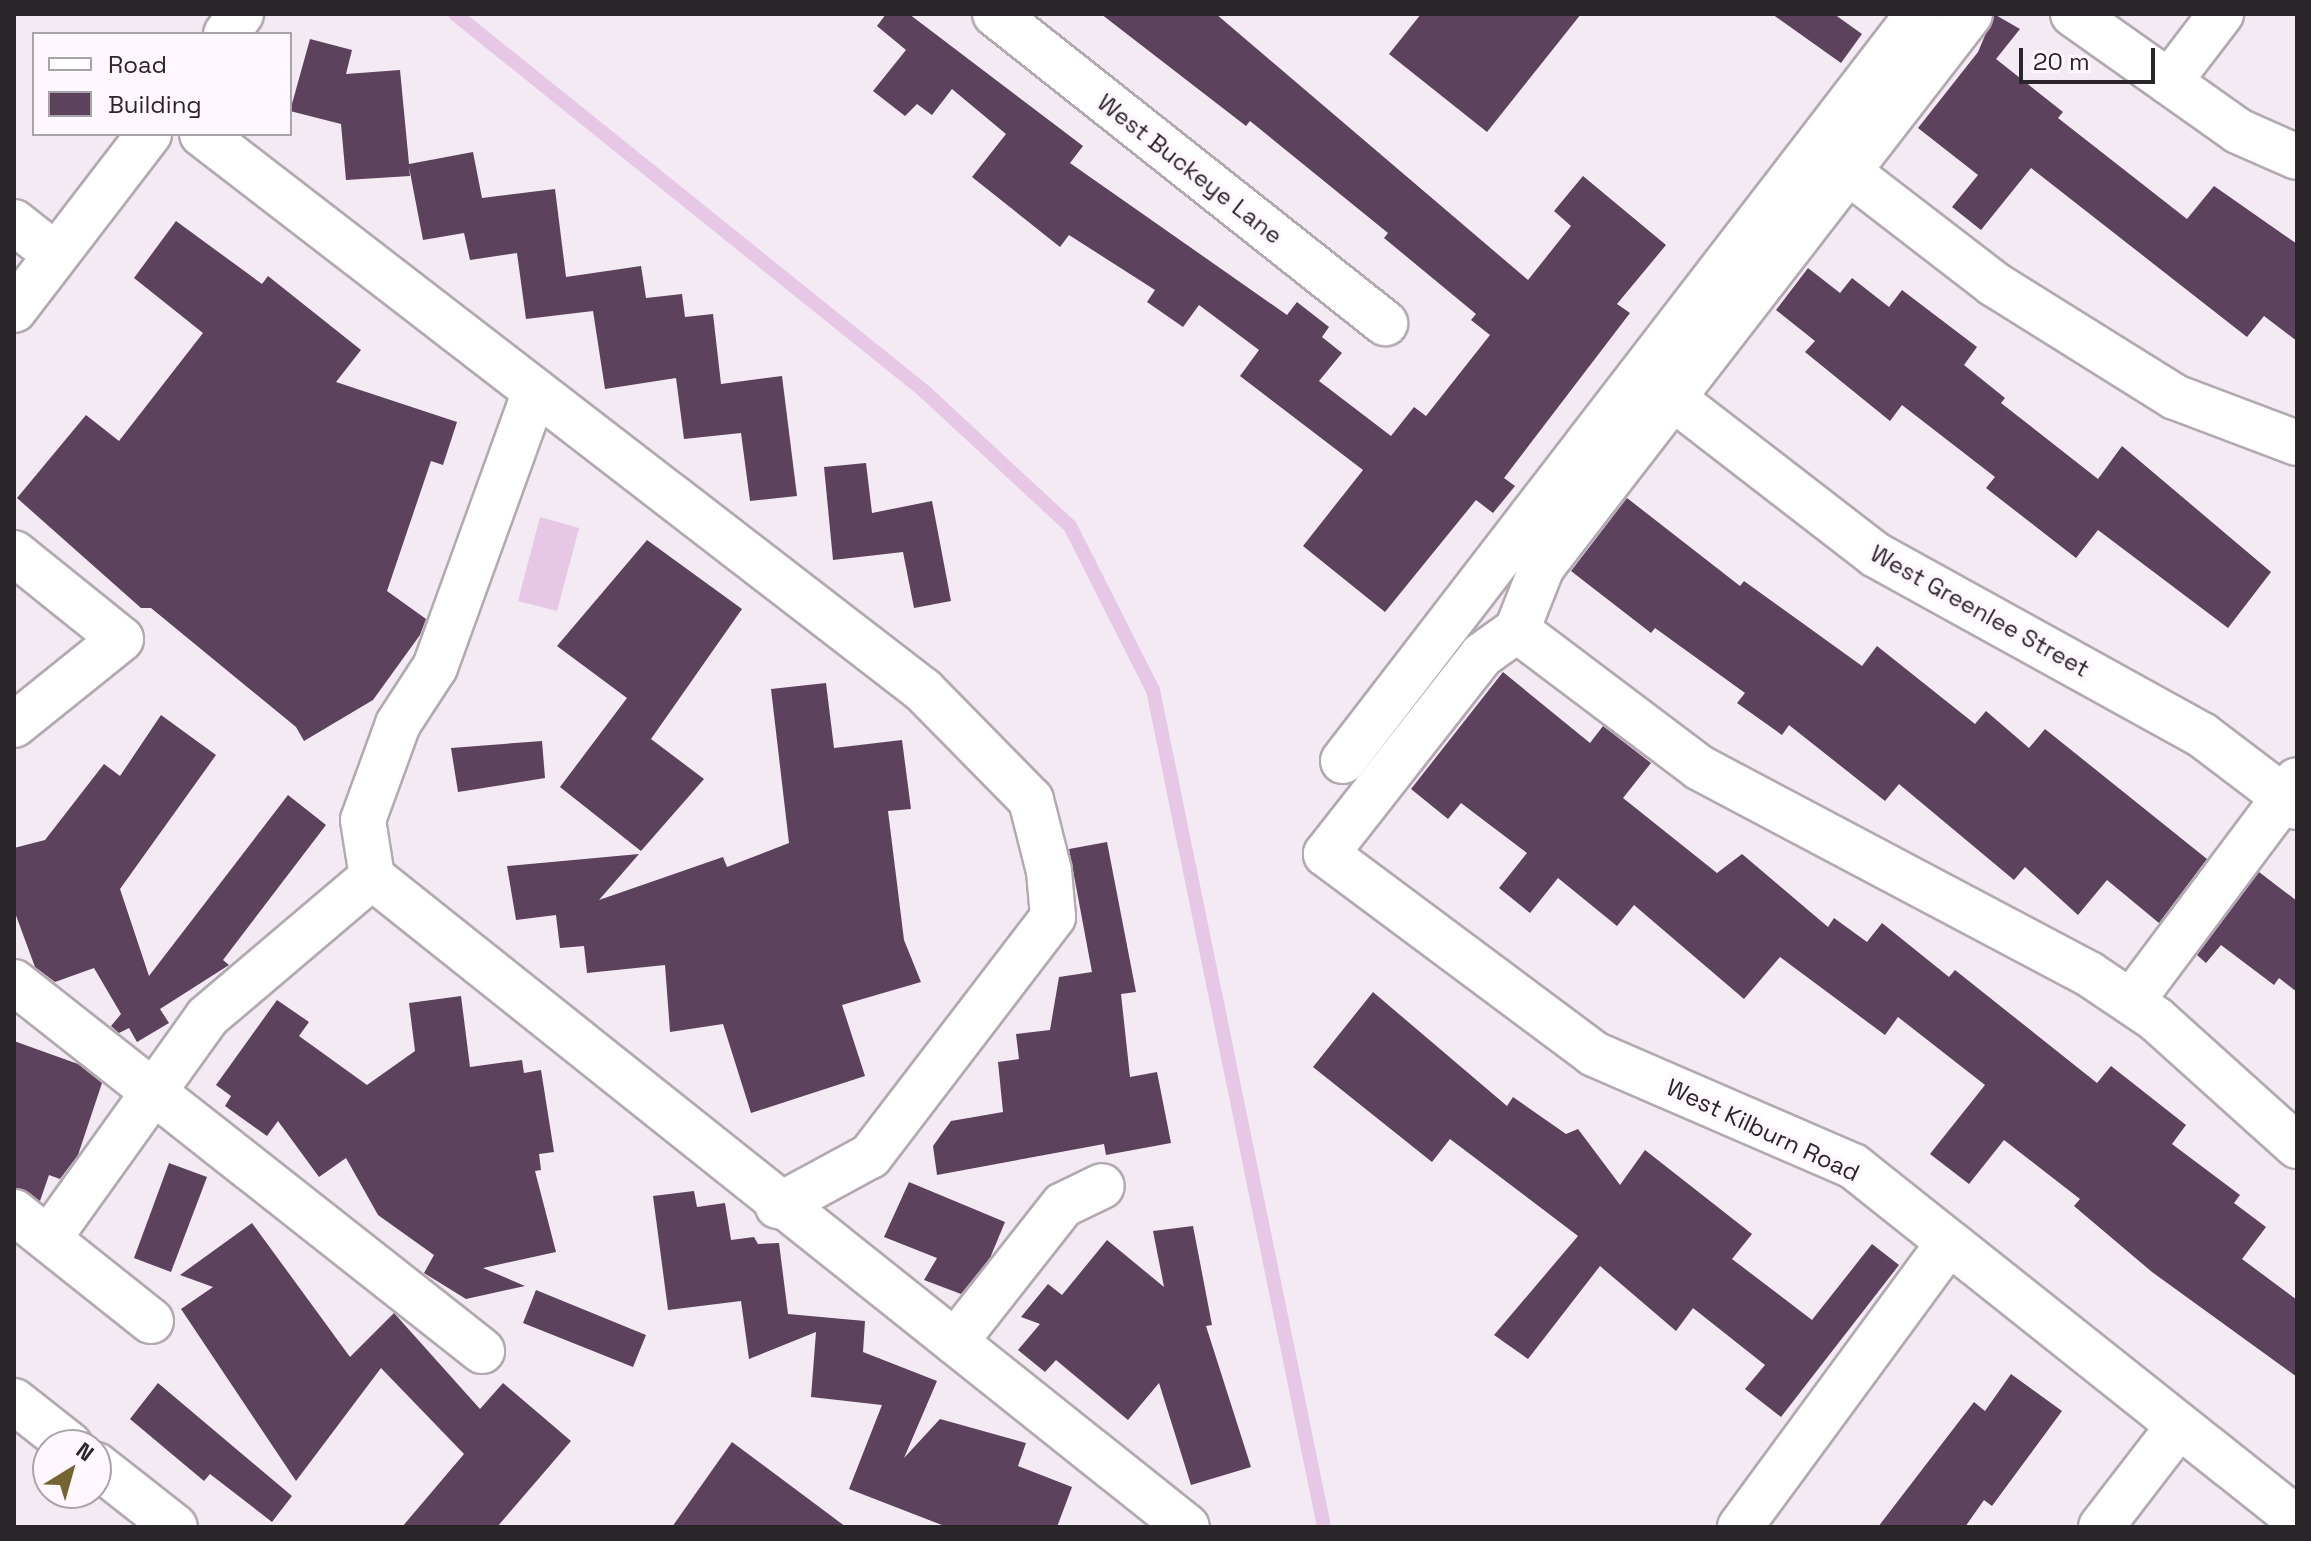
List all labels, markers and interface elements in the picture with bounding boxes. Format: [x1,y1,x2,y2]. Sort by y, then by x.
legend [32,32,292,136]
scale bar [2023,32,2159,82]
text: 20 m [2033,46,2090,77]
text: Road [108,49,167,80]
street label: West Buckeye Lane [1092,88,1288,250]
text: Building [108,89,202,120]
street label: West Greenlee Street [1866,539,2094,683]
street label: West Kilburn Road [1662,1073,1864,1187]
north arrow [32,1429,112,1509]
text: N [71,1436,100,1467]

